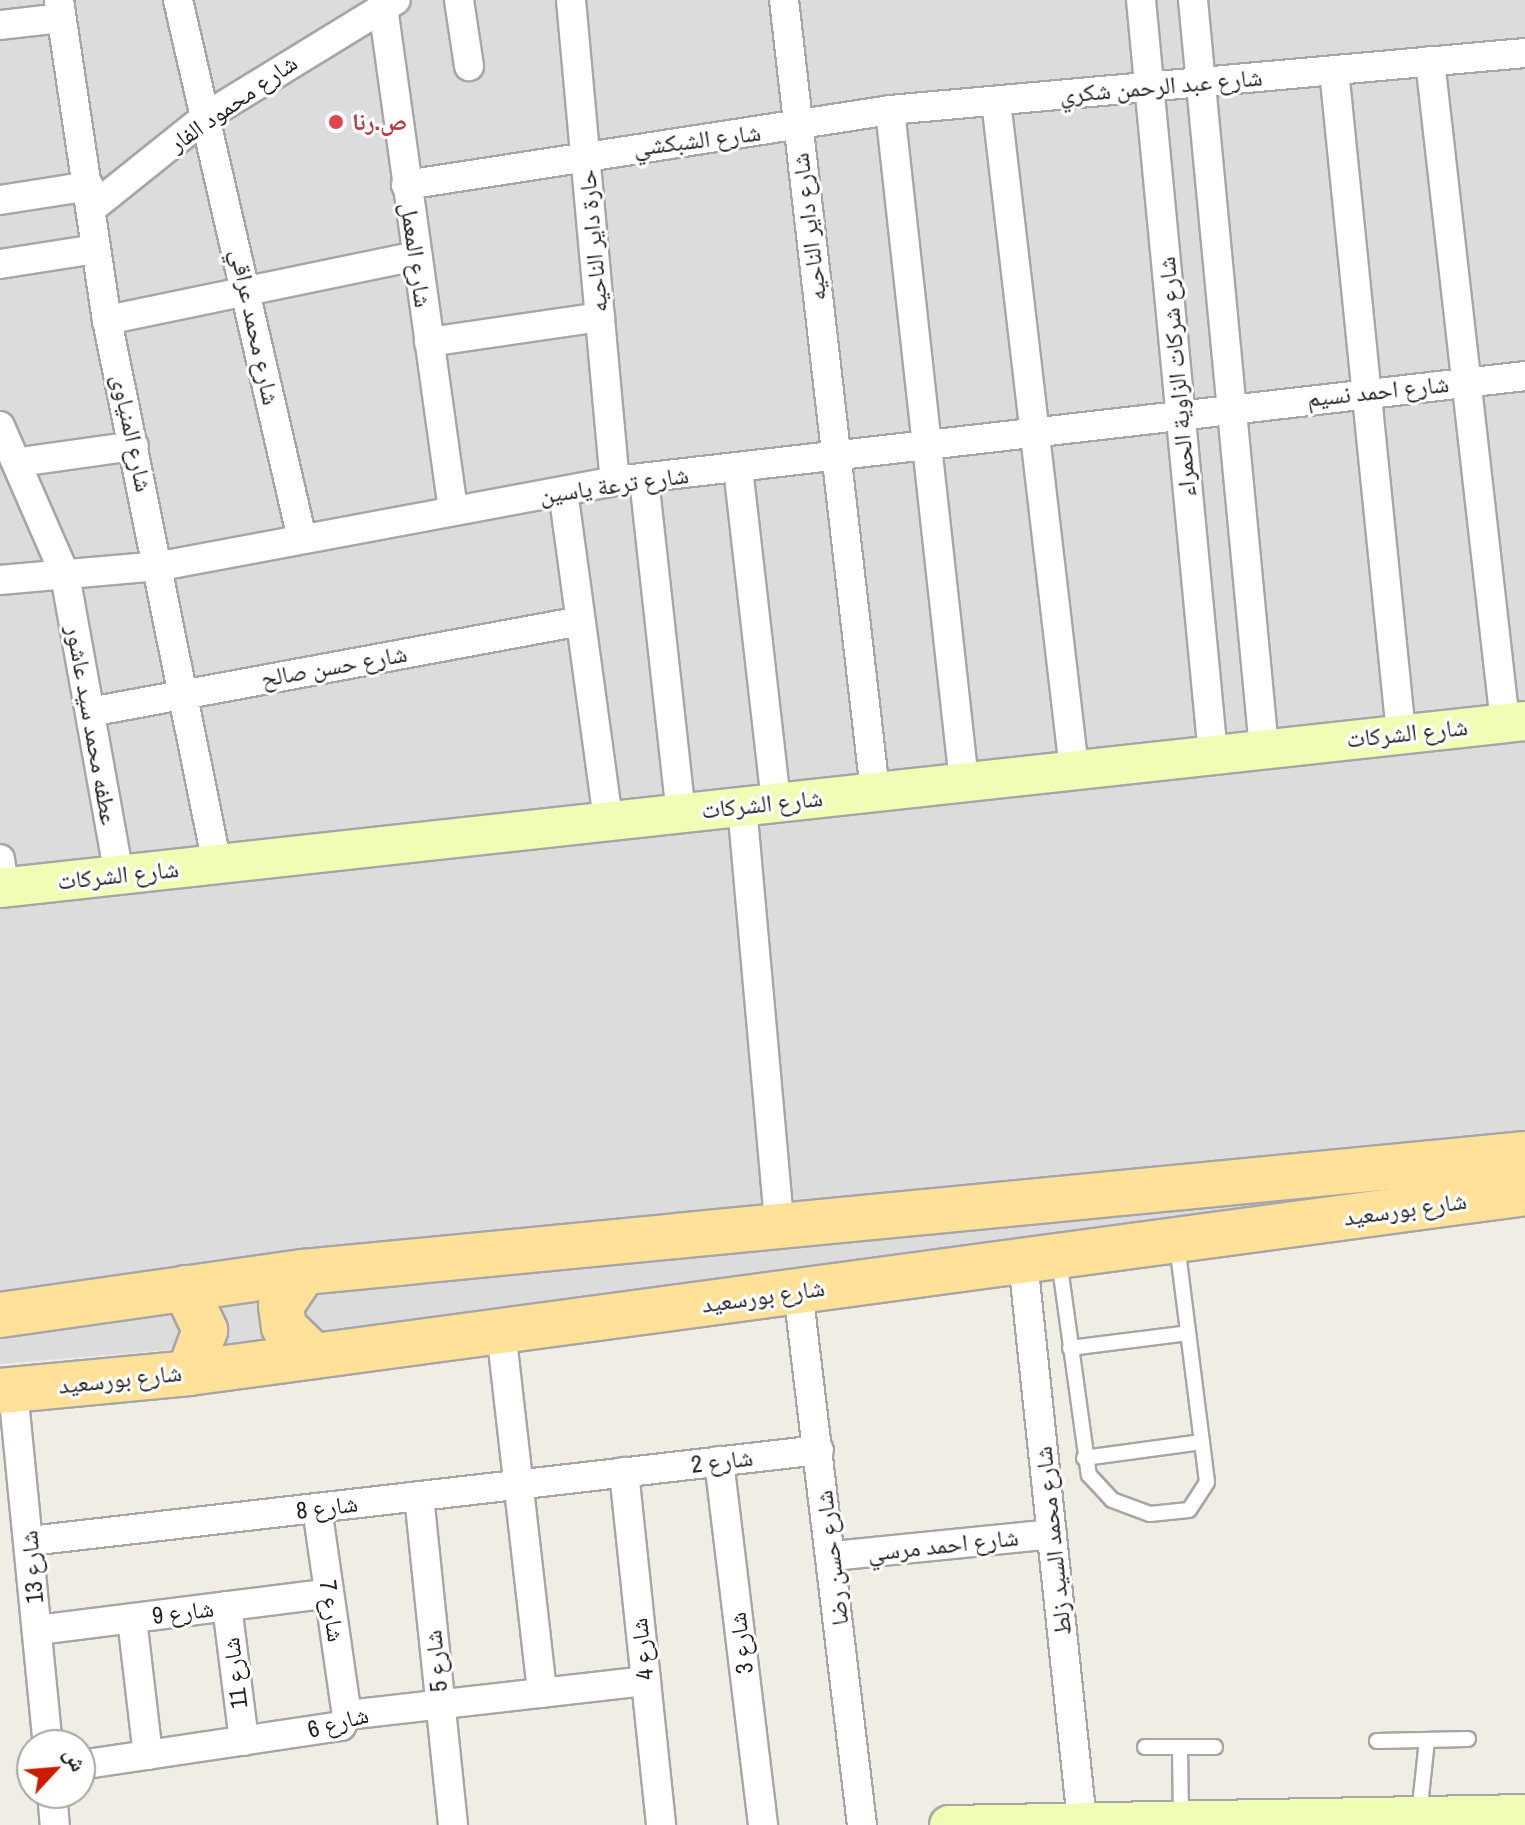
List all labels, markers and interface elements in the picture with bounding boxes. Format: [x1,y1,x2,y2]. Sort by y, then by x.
street label: شارع محمود الفار [163,48,303,158]
street label: شارع عبد الرحمن شكري [1058,63,1264,109]
place label: ص.رنا [352,108,407,136]
marker: ص.رنا [327,113,345,131]
street label: شارع الشبكشي [632,118,762,162]
street label: شارع داير الناحيه [786,151,832,303]
street label: حارة داير الناحيه [572,168,614,314]
street label: شارع المعمل [394,201,438,309]
street label: شارع محمد عراقي [224,246,286,408]
street label: شارع شركات الزاوية الحمراء [1152,256,1202,498]
street label: شارع احمد نسيم [1306,369,1450,413]
street label: شارع المنياوى [105,372,159,494]
street label: شارع ترعة ياسين [538,460,690,510]
street label: عطفه محمد سيد عاشور [60,623,124,827]
street label: شارع حسن صالح [259,639,409,693]
street label: شارع الشركات [1345,712,1469,754]
street label: شارع الشركات [700,783,824,825]
street label: شارع الشركات [56,854,180,896]
street label: شارع بورسعيد [1342,1186,1468,1232]
street label: شارع بورسعيد [700,1273,826,1319]
street label: شارع بورسعيد [57,1358,183,1400]
street label: شارع 2 [689,1443,755,1479]
street label: شارع محمد السيد زلط [1029,1445,1077,1637]
street label: شارع 8 [294,1489,360,1525]
street label: شارع حسن رضا [809,1489,855,1627]
street label: شارع احمد مرسي [866,1523,1020,1567]
street label: شارع 13 [14,1529,50,1605]
street label: شارع 7 [313,1578,351,1644]
street label: شارع 9 [150,1594,216,1630]
street label: شارع 3 [723,1610,759,1676]
street label: شارع 4 [624,1617,660,1681]
street label: شارع 5 [418,1629,454,1693]
street label: شارع 11 [216,1636,254,1710]
street label: شارع 6 [304,1700,372,1744]
north arrow [16,1729,96,1809]
text: ش [57,1742,94,1776]

